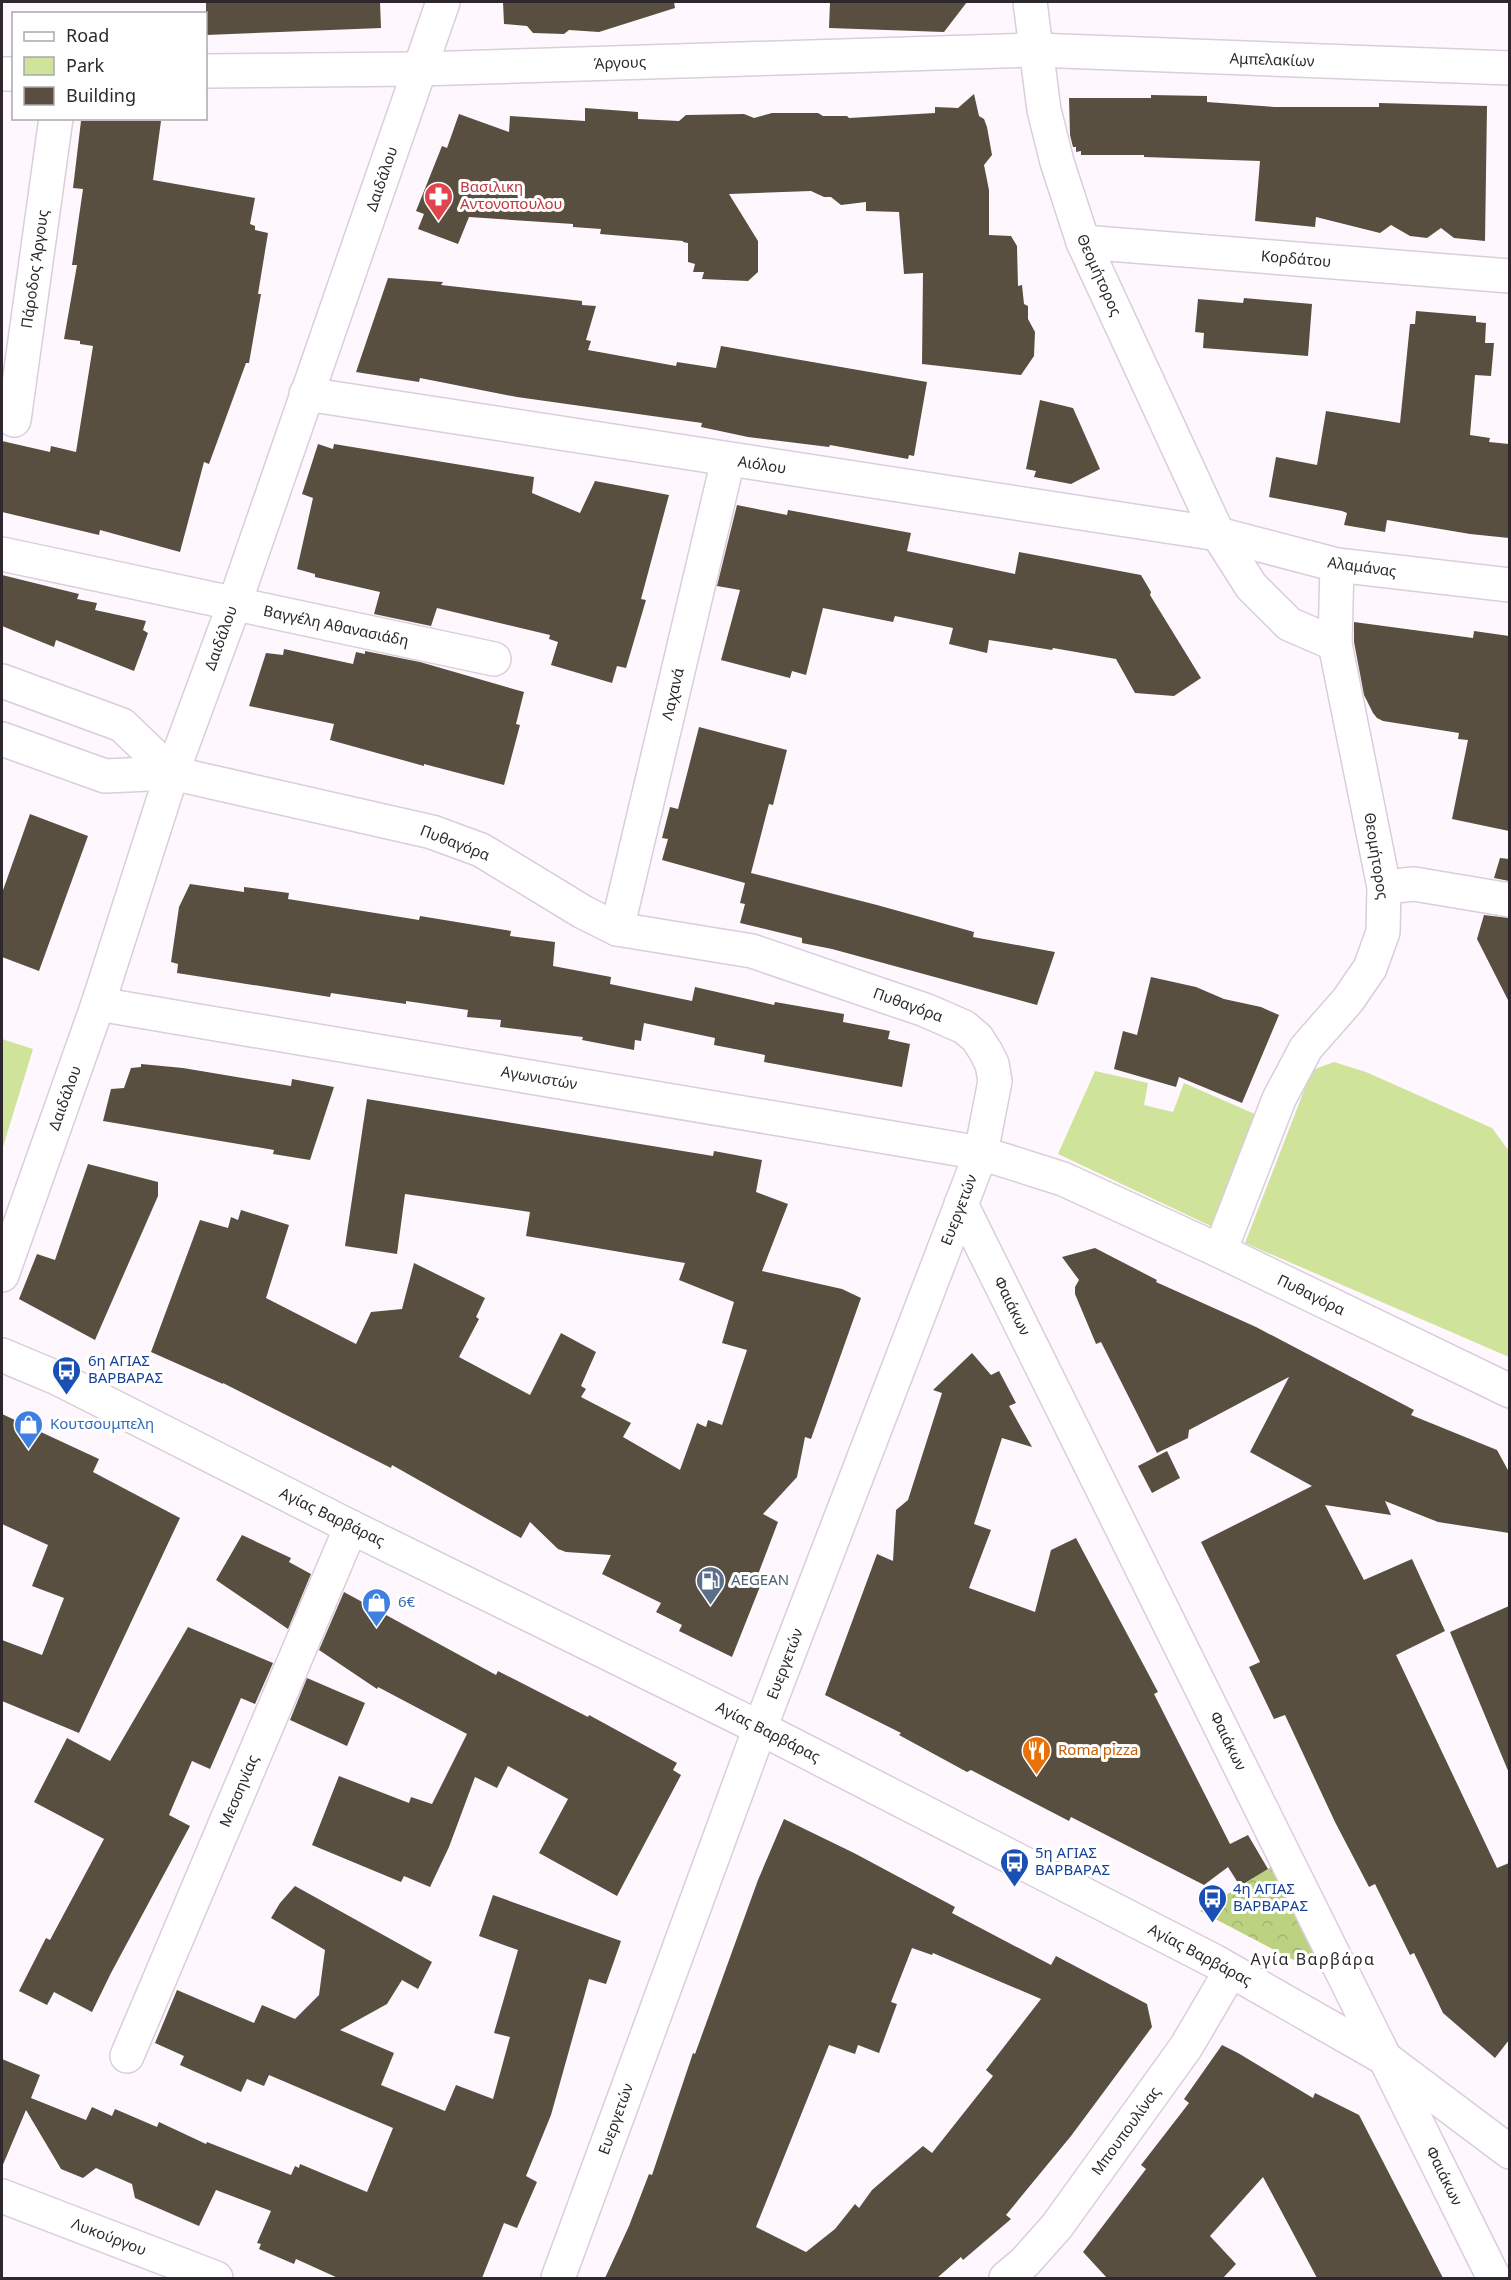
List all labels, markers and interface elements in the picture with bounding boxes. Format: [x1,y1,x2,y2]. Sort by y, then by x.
legend [12,12,207,120]
text: Road [66,23,109,47]
street label: Αμπελακίων [1229,48,1315,70]
street label: Άργους [593,51,646,73]
text: Park [66,53,104,77]
text: Building [66,83,136,107]
street label: Δαιδάλου [361,144,401,214]
place label: Βασιλικη Αντονοπουλου [460,176,563,213]
pharmacy icon: Βασιλικη Αντονοπουλου [423,180,455,222]
street label: Πάροδος Άργους [16,208,52,330]
street label: Θεομήτορος [1073,230,1127,319]
street label: Κορδάτου [1260,245,1332,271]
street label: Αιόλου [737,450,788,478]
street label: Αλαμάνας [1326,551,1398,581]
street label: Βαγγέλη Αθανασιάδη [262,600,411,650]
street label: Δαιδάλου [199,603,241,673]
street label: Λαχανά [656,665,688,722]
street label: Θεομήτορος [1360,811,1394,901]
street label: Πυθαγόρα [418,820,494,865]
street label: Πυθαγόρα [871,982,947,1026]
street label: Αγωνιστών [500,1060,579,1094]
street label: Δαιδάλου [43,1063,85,1133]
street label: Ευεργετών [935,1171,981,1248]
street label: Πυθαγόρα [1274,1269,1349,1319]
street label: Φαιάκων [990,1273,1036,1339]
place label: 6η ΑΓΙΑΣ ΒΑΡΒΑΡΑΣ [88,1350,163,1387]
bus stop icon: 6η ΑΓΙΑΣ ΒΑΡΒΑΡΑΣ [51,1354,83,1396]
shop icon: Κουτσουμπελη [13,1408,45,1450]
place label: Κουτσουμπελη [50,1413,154,1433]
street label: Αγίας Βαρβάρας [277,1482,388,1550]
fuel station icon: AEGEAN [694,1564,726,1606]
place label: AEGEAN [731,1569,789,1589]
shop icon: 6€ [361,1586,393,1628]
place label: 6€ [398,1591,416,1611]
street label: Ευεργετών [761,1625,807,1702]
street label: Αγίας Βαρβάρας [713,1696,824,1766]
street label: Φαιάκων [1206,1708,1252,1774]
restaurant icon: Roma pizza [1021,1734,1053,1776]
place label: Roma pizza [1058,1739,1138,1759]
street label: Μεσσηνίας [214,1751,262,1830]
place label: 5η ΑΓΙΑΣ ΒΑΡΒΑΡΑΣ [1035,1842,1110,1879]
bus stop icon: 5η ΑΓΙΑΣ ΒΑΡΒΑΡΑΣ [998,1846,1030,1888]
place label: 4η ΑΓΙΑΣ ΒΑΡΒΑΡΑΣ [1233,1878,1308,1915]
bus stop icon: 4η ΑΓΙΑΣ ΒΑΡΒΑΡΑΣ [1196,1882,1228,1924]
street label: Αγίας Βαρβάρας [1145,1918,1256,1990]
district label: Αγία Βαρβάρα [1251,1948,1375,1970]
street label: Ευεργετών [593,2080,637,2157]
street label: Μπουπουλίνας [1086,2082,1164,2179]
street label: Φαιάκων [1422,2143,1468,2209]
street label: Λυκούργου [69,2213,150,2259]

